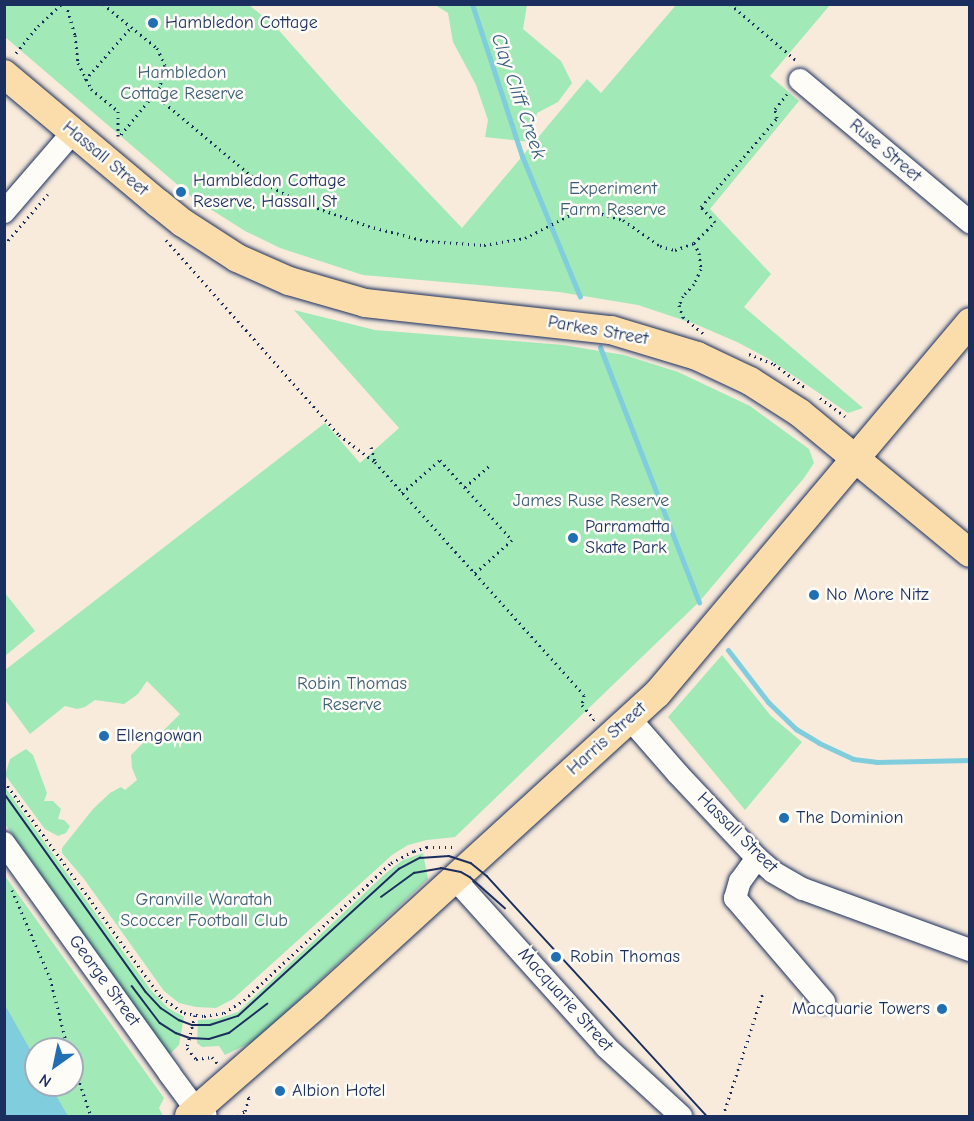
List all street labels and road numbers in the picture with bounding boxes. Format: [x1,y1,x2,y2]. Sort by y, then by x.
street label: Ruse Street [845,115,925,187]
street label: Hassall Street [58,117,152,201]
street label: Parkes Street [546,312,650,350]
street label: Harris Street [563,698,651,780]
street label: Hassall Street [692,788,782,878]
street label: George Street [64,931,144,1031]
street label: Macquarie Street [513,944,617,1056]

